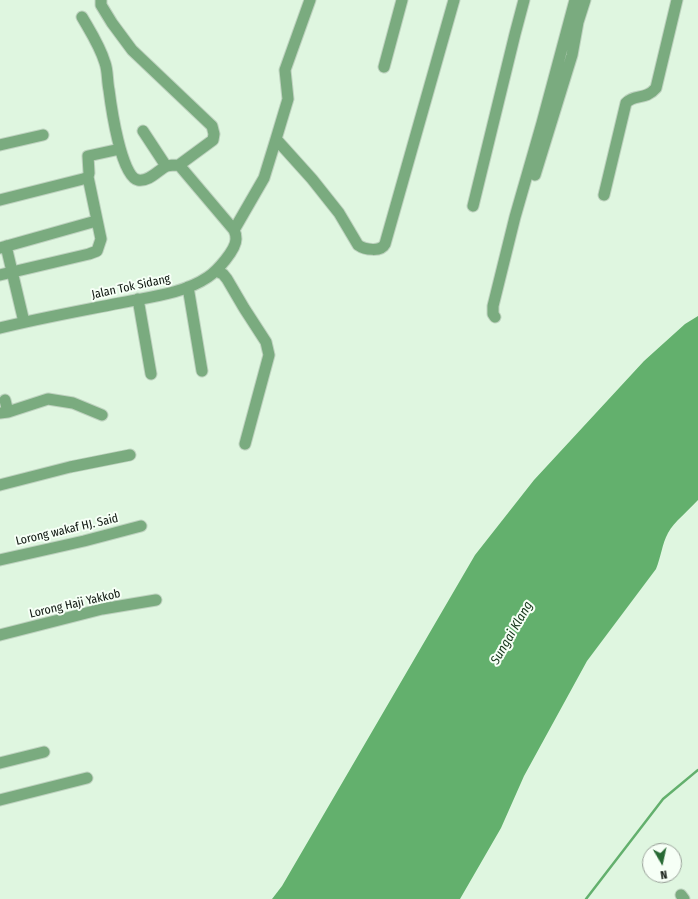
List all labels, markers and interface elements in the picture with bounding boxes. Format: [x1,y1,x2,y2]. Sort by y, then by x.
street label: Jalan Tok Sidang [90,272,172,302]
street label: Lorong wakaf HJ. Said [14,511,120,549]
street label: Lorong Haji Yakkob [28,587,122,621]
water label: Sungai Klang [488,599,536,667]
north arrow [642,843,682,883]
text: N [660,867,668,881]

